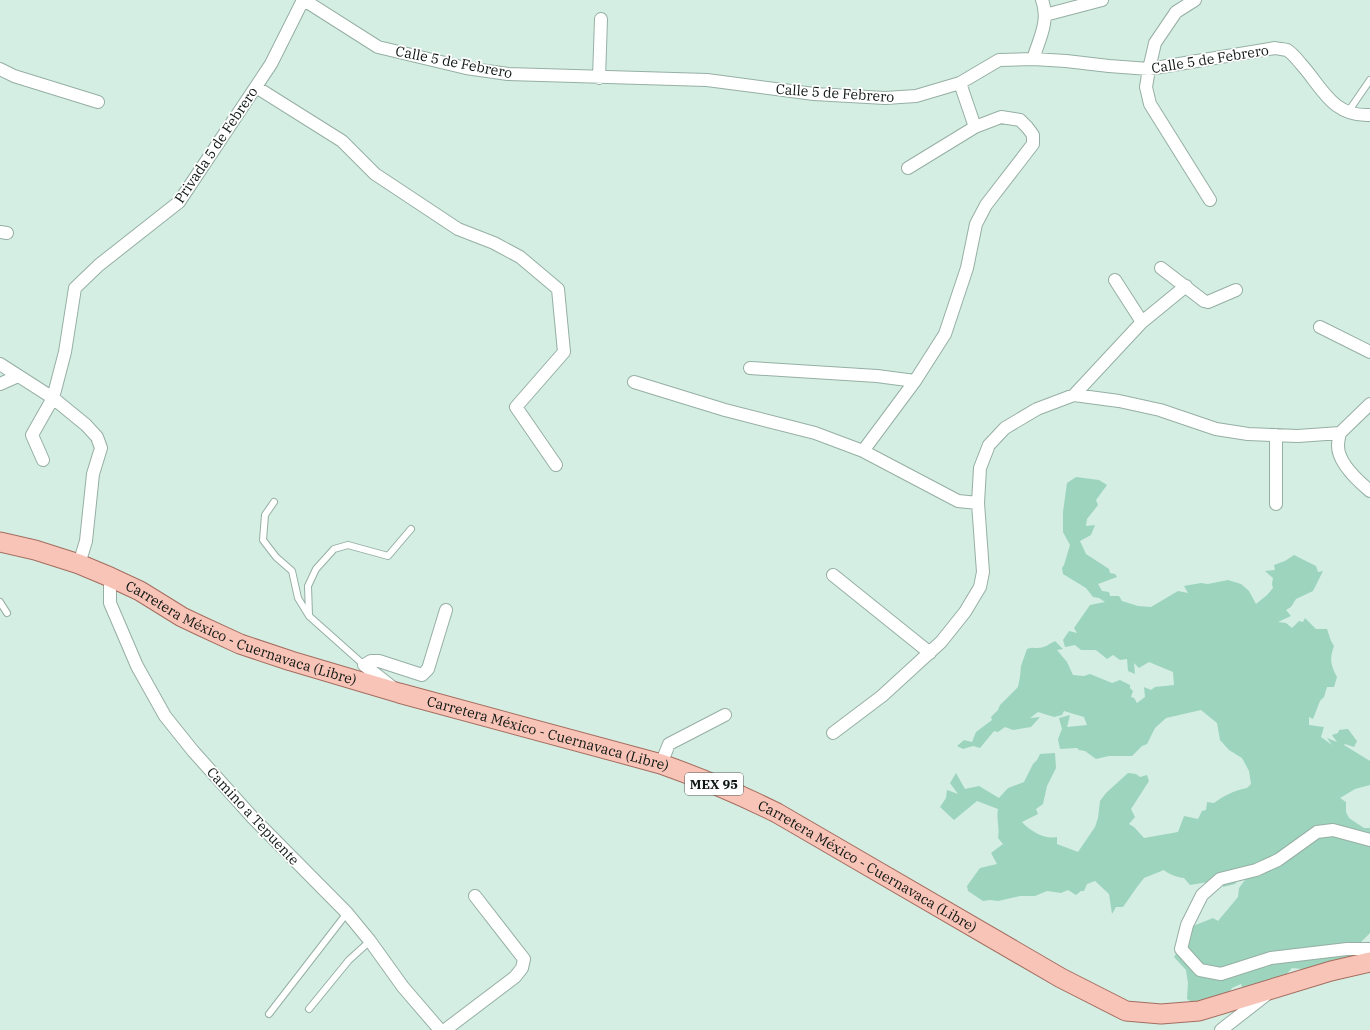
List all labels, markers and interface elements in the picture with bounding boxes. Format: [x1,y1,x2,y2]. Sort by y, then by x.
street label: Calle 5 de Febrero [1150,41,1270,77]
street label: Calle 5 de Febrero [394,42,514,82]
street label: Calle 5 de Febrero [775,80,895,106]
street label: Privada 5 de Febrero [170,83,262,207]
street label: Carretera México - Cuernavaca (Libre) [123,577,359,689]
street label: Carretera México - Cuernavaca (Libre) [425,692,672,775]
street label: Camino a Tepuente [203,763,303,869]
road number: MEX 95 [685,773,743,795]
street label: Carretera México - Cuernavaca (Libre) [755,796,980,936]

